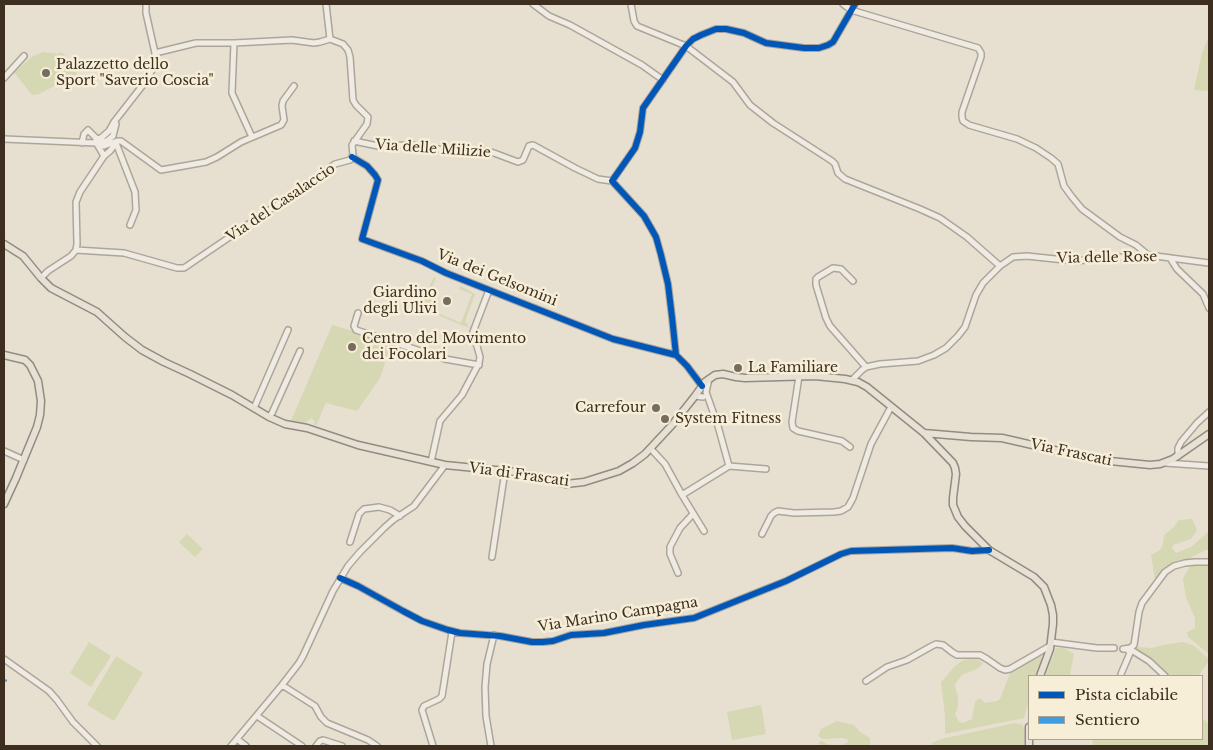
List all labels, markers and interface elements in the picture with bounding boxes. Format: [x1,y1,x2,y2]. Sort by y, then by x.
place label: Palazzetto dello Sport "Saverio Coscia" [56,57,214,90]
marker: Palazzetto dello Sport "Saverio Coscia" [40,67,52,79]
street label: Via delle Milizie [375,137,491,161]
street label: Via del Casalaccio [223,160,339,246]
street label: Via dei Gelsomini [434,246,560,310]
street label: Via delle Rose [1057,249,1157,267]
place label: Giardino degli Ulivi [363,285,437,318]
marker: Giardino degli Ulivi [441,295,453,307]
place label: Centro del Movimento dei Focolari [362,331,526,364]
marker: Centro del Movimento dei Focolari [346,341,358,353]
place label: La Familiare [748,360,838,376]
marker: La Familiare [732,362,744,374]
place label: Carrefour [575,400,646,416]
marker: Carrefour [650,402,662,414]
place label: System Fitness [675,411,781,427]
marker: System Fitness [659,413,671,425]
street label: Via Frascati [1029,436,1113,470]
street label: Via di Frascati [468,460,570,490]
street label: Via Marino Campagna [537,594,699,636]
legend [1028,675,1203,740]
text: Pista ciclabile [1075,685,1178,704]
text: Sentiero [1075,710,1140,729]

